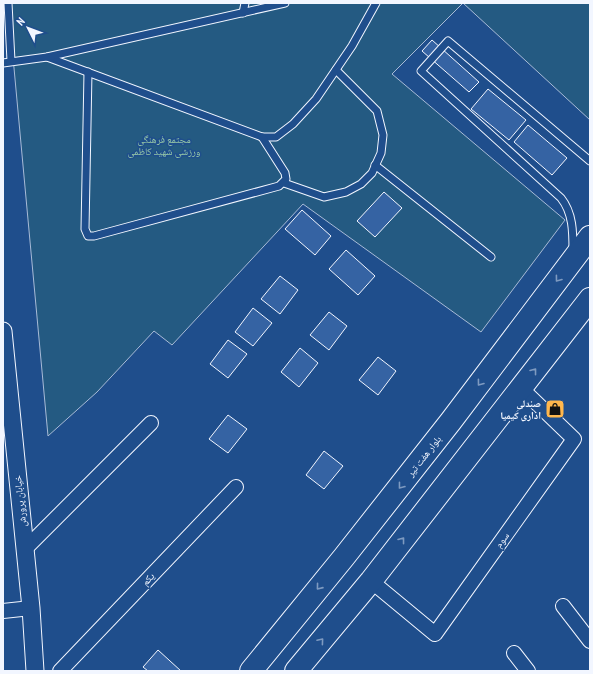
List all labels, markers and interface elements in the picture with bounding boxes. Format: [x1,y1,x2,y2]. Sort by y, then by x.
north arrow [8,8,48,48]
text: N [13,14,28,28]
park label: مجتمع فرهنگی ورزشی شهید کاظمی [127,133,201,158]
one-way arrow [555,275,563,282]
one-way arrow [529,369,536,376]
one-way arrow [477,379,485,386]
place label: صندلی اداری کیمیا [500,397,541,422]
shop icon: صندلی اداری کیمیا [544,398,566,420]
street label: بلوار هفت تیر [403,433,444,480]
street label: خیابان پرورش [11,474,29,527]
one-way arrow [398,481,405,488]
street label: سوم [492,529,513,551]
one-way arrow [398,537,405,544]
street label: یکم [139,570,158,589]
one-way arrow [317,583,324,590]
one-way arrow [316,638,323,646]

